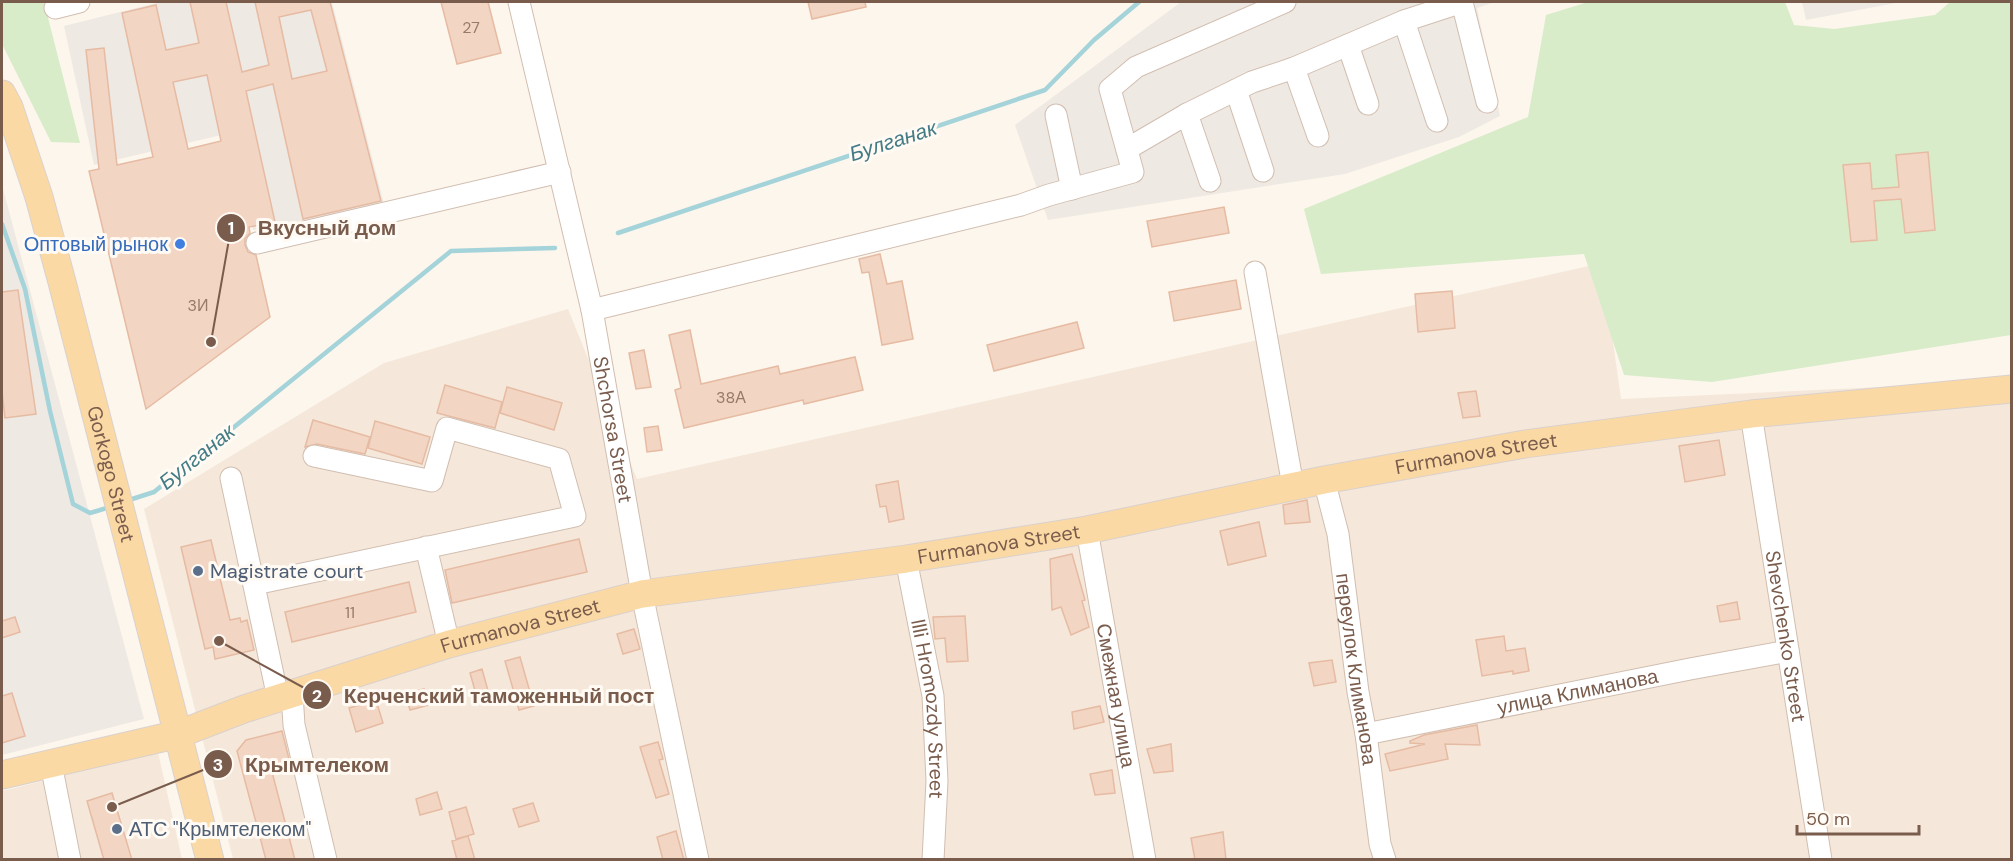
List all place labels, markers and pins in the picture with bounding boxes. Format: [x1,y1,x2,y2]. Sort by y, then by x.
callout: Вкусный дом [216,208,408,247]
place label: Оптовый рынок [24,231,168,257]
marker: Оптовый рынок [173,237,187,251]
place label: Magistrate court [210,558,363,584]
marker: Magistrate court [191,564,205,578]
callout: Керченский таможенный пост [302,676,666,715]
callout: Крымтелеком [203,745,401,784]
place label: АТС "Крымтелеком" [129,816,312,842]
marker: АТС "Крымтелеком" [110,822,124,836]

